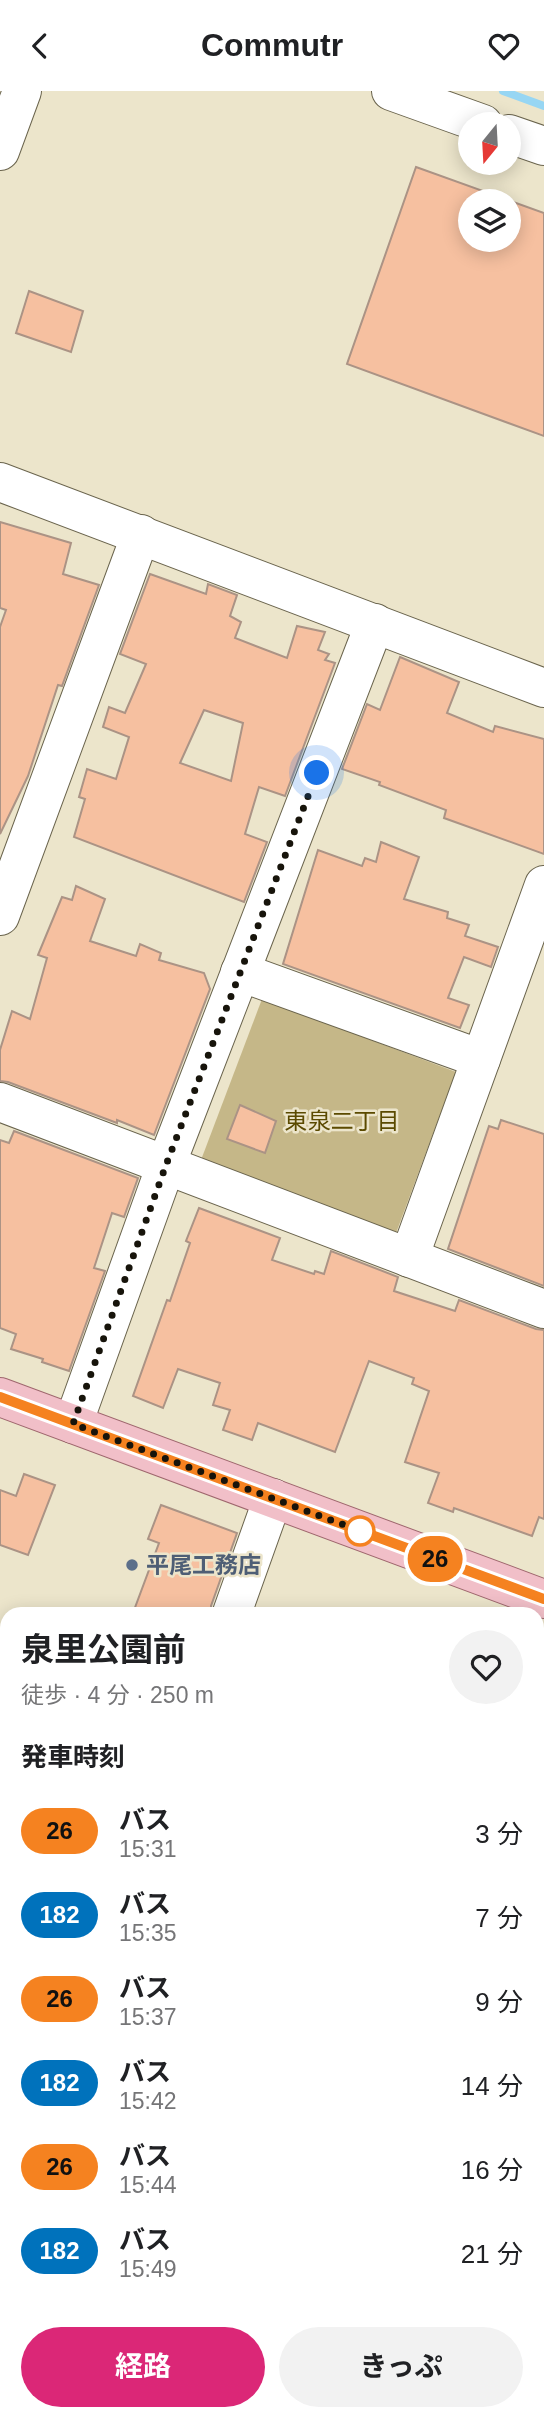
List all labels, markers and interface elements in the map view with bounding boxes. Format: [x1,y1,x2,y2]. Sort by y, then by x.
icon: back [21,27,59,65]
text: Commutr [201,27,343,63]
icon: heart [485,27,523,65]
north arrow [458,112,522,175]
map controls [458,112,521,252]
button: layers [458,189,521,252]
your location [299,755,334,790]
park label: 東泉二丁目 [285,1108,400,1134]
unlabelled marker [345,1516,375,1546]
line badge: 26 [404,1536,466,1582]
text: 26 [422,1545,448,1572]
place label: 平尾工務店 [146,1552,261,1578]
marker: 平尾工務店 [124,1557,140,1573]
button: heart [449,1630,523,1704]
text: 泉里公園前 [21,1631,186,1668]
text: 徒歩 · 4 分 · 250 m [21,1682,214,1708]
text: 発車時刻 [21,1742,125,1772]
text: バス [119,1805,171,1835]
text: 26 [46,1817,73,1844]
text: 3 分 [475,1819,523,1849]
text: 15:31 [119,1836,177,1862]
text: バス [119,1889,171,1919]
text: 182 [39,1901,80,1928]
text: 7 分 [475,1903,523,1933]
text: 15:35 [119,1920,177,1946]
text: バス [119,1973,171,2003]
text: 26 [46,1985,73,2012]
text: 9 分 [475,1987,523,2017]
text: 15:37 [119,2004,177,2030]
text: バス [119,2057,171,2087]
text: 182 [39,2069,80,2096]
text: 14 分 [461,2071,523,2101]
text: 15:42 [119,2088,177,2114]
text: バス [119,2141,171,2171]
text: 26 [46,2153,73,2180]
text: 16 分 [461,2155,523,2185]
text: 15:44 [119,2172,177,2198]
text: バス [119,2225,171,2255]
text: 182 [39,2237,80,2264]
text: 21 分 [461,2239,523,2269]
text: 15:49 [119,2256,177,2282]
button: 経路 [21,2327,265,2407]
button: きっぷ [279,2327,523,2407]

